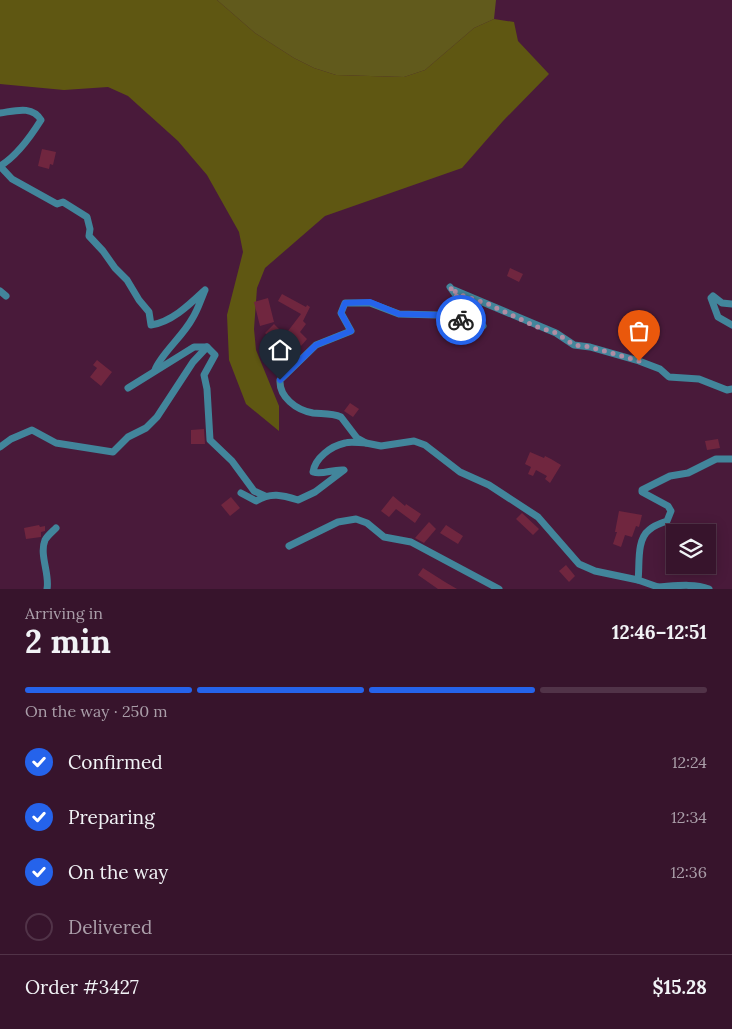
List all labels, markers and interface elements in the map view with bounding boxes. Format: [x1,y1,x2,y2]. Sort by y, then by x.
courier [436,295,486,345]
icon: bike [447,306,475,334]
pin [618,310,660,361]
icon: bag [625,317,653,345]
pin [259,329,301,380]
icon: home [266,336,294,364]
map controls [666,524,716,574]
button: layers [666,524,716,574]
text: Arriving in [25,603,103,623]
text: 12:46–12:51 [612,620,707,644]
text: 2 min [25,621,111,662]
text: On the way · 250 m [25,701,168,721]
icon: check [25,748,53,776]
text: Confirmed [68,750,163,774]
text: 12:24 [672,752,707,772]
icon: check [25,803,53,831]
text: Preparing [68,805,155,829]
text: 12:34 [671,807,707,827]
icon: check [25,858,53,886]
text: On the way [68,860,168,884]
text: 12:36 [670,862,707,882]
text: Delivered [68,915,152,939]
text: Order #3427 [25,975,139,999]
text: $15.28 [652,975,707,999]

